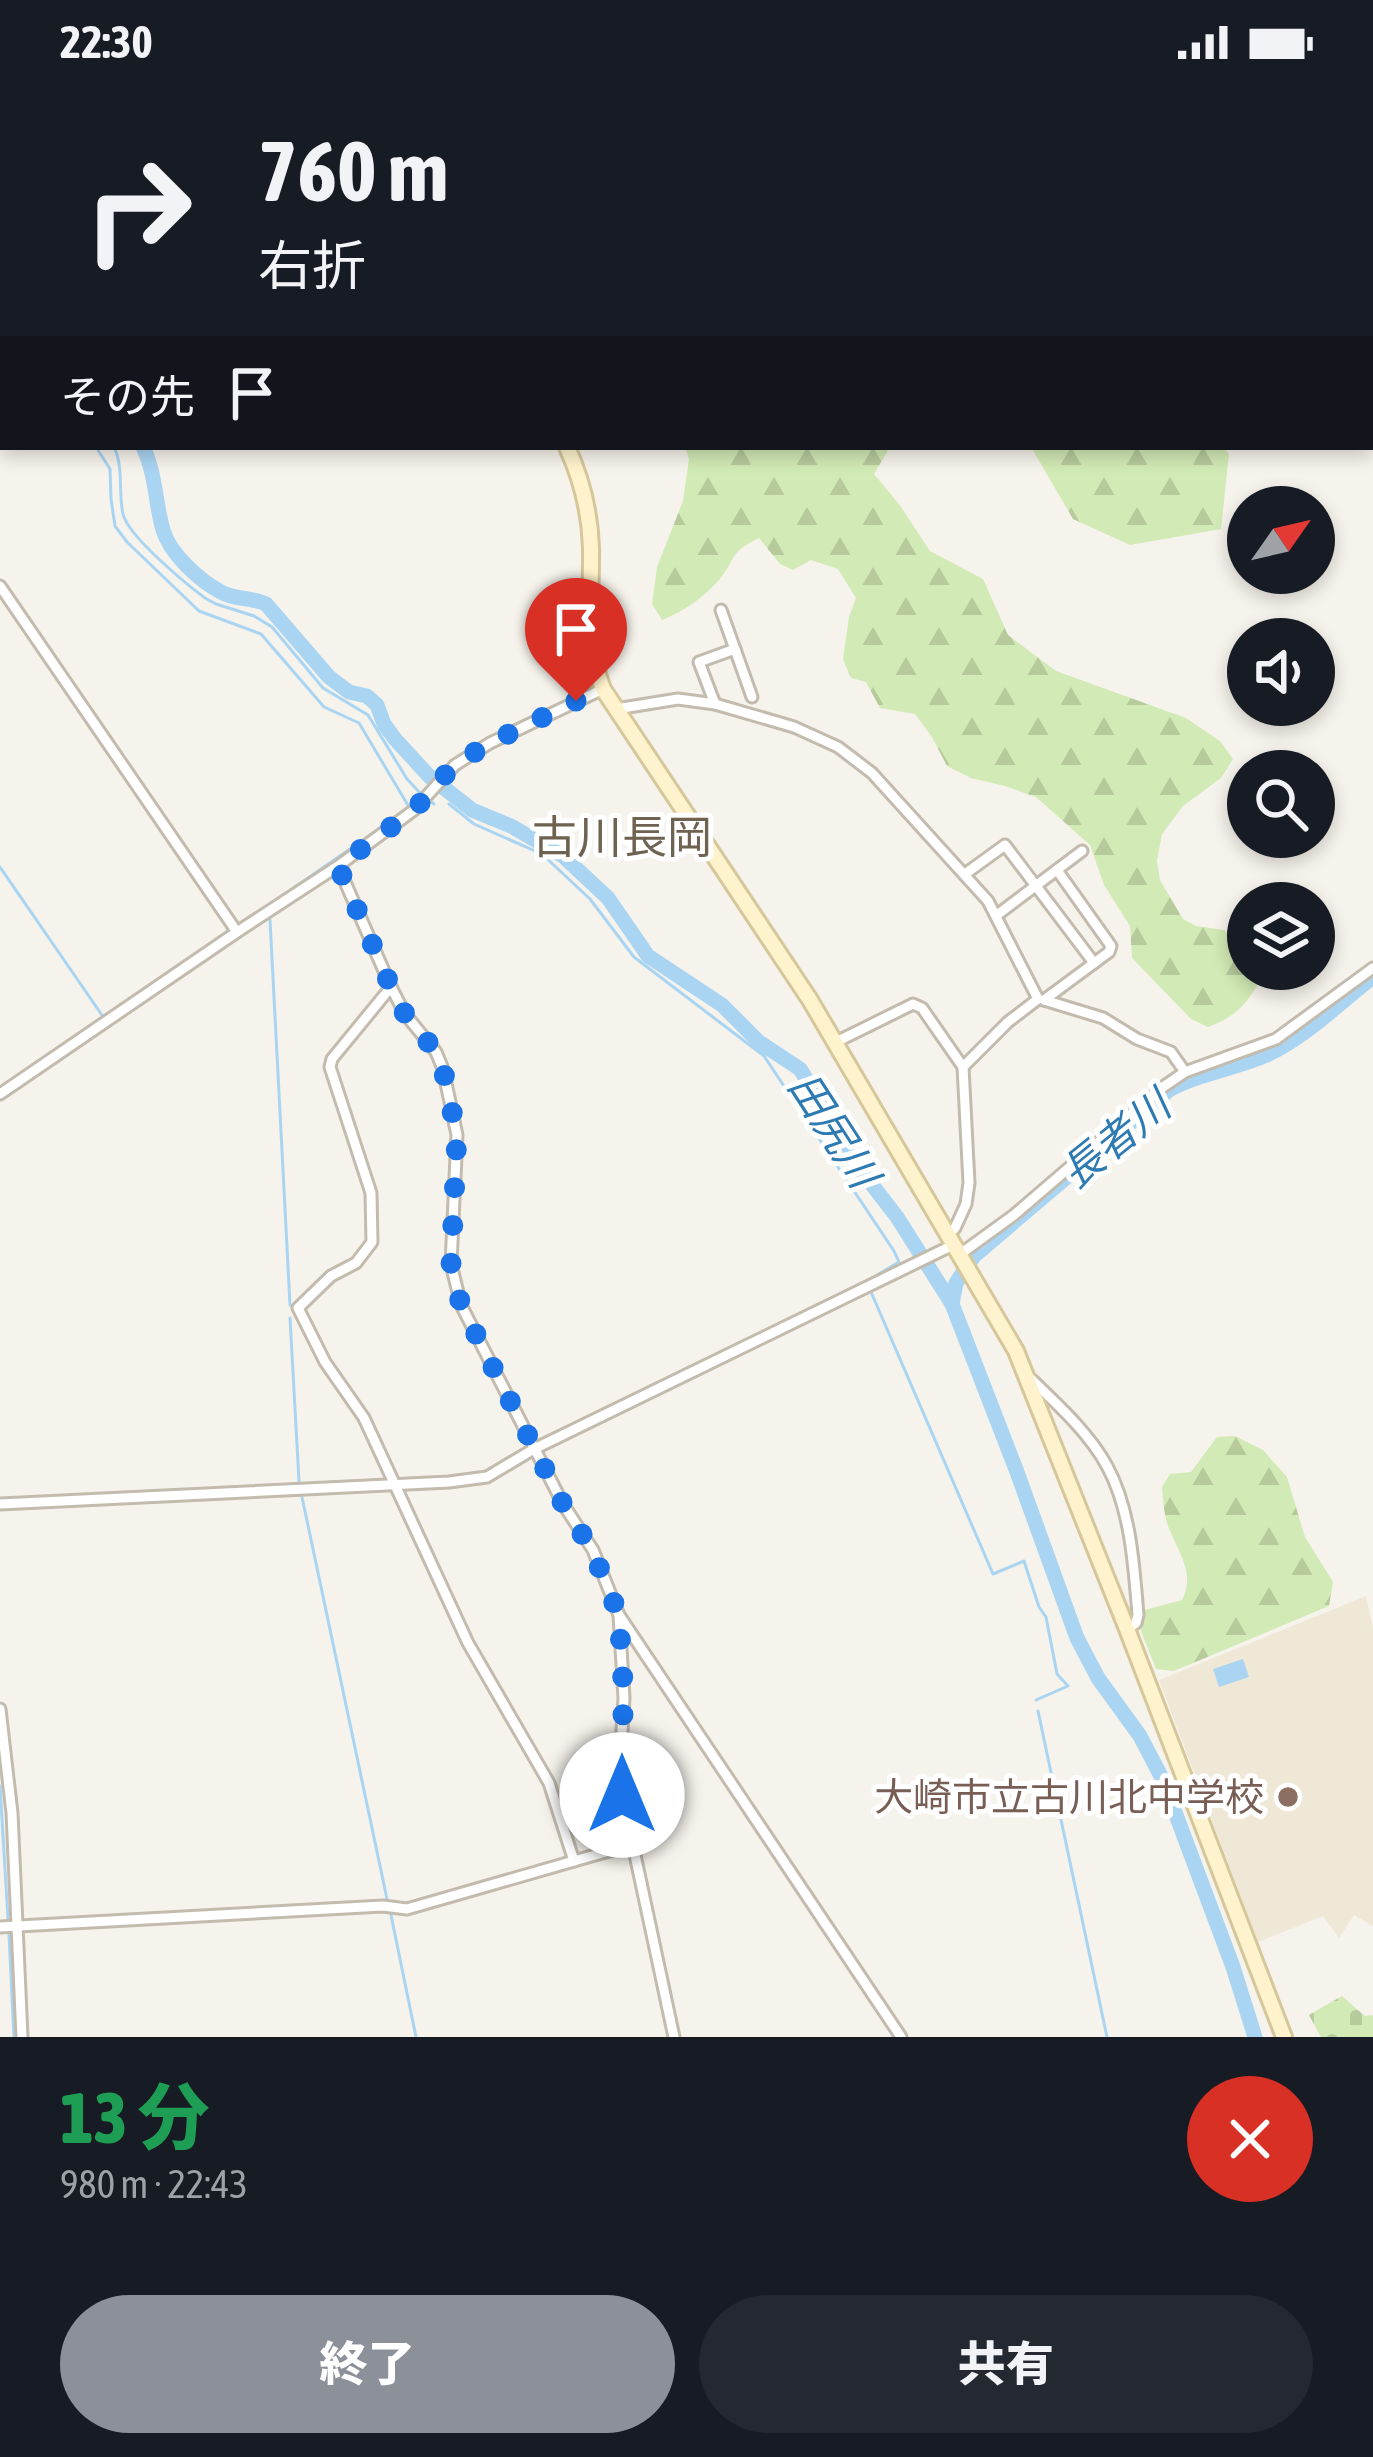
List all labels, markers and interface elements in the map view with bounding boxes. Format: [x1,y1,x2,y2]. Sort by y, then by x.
text: 22:30 [60,16,153,68]
text: 760 m [258,123,448,219]
icon: right [60,132,216,288]
text: 右折 [258,235,366,296]
icon: arrive [219,360,285,426]
text: その先 [60,371,195,423]
north arrow [1227,486,1335,594]
map controls [1227,486,1335,990]
pin [525,578,627,701]
icon: arrive [543,596,609,662]
button: sound [1227,618,1335,726]
button: search [1227,750,1335,858]
district label: 古川長岡 [532,811,712,863]
button: layers [1227,882,1335,990]
water label: 田尻川 [780,1064,891,1199]
water label: 長者川 [1051,1078,1182,1197]
position arrow [559,1732,685,1858]
place label: 大崎市立古川北中学校 [874,1775,1264,1819]
marker: 大崎市立古川北中学校 [1275,1784,1301,1810]
text: 13 分 [60,2076,210,2158]
button: close [1187,2076,1313,2202]
text: 980 m · 22:43 [60,2162,248,2206]
button: 終了 [60,2295,675,2433]
button: 共有 [699,2295,1313,2433]

